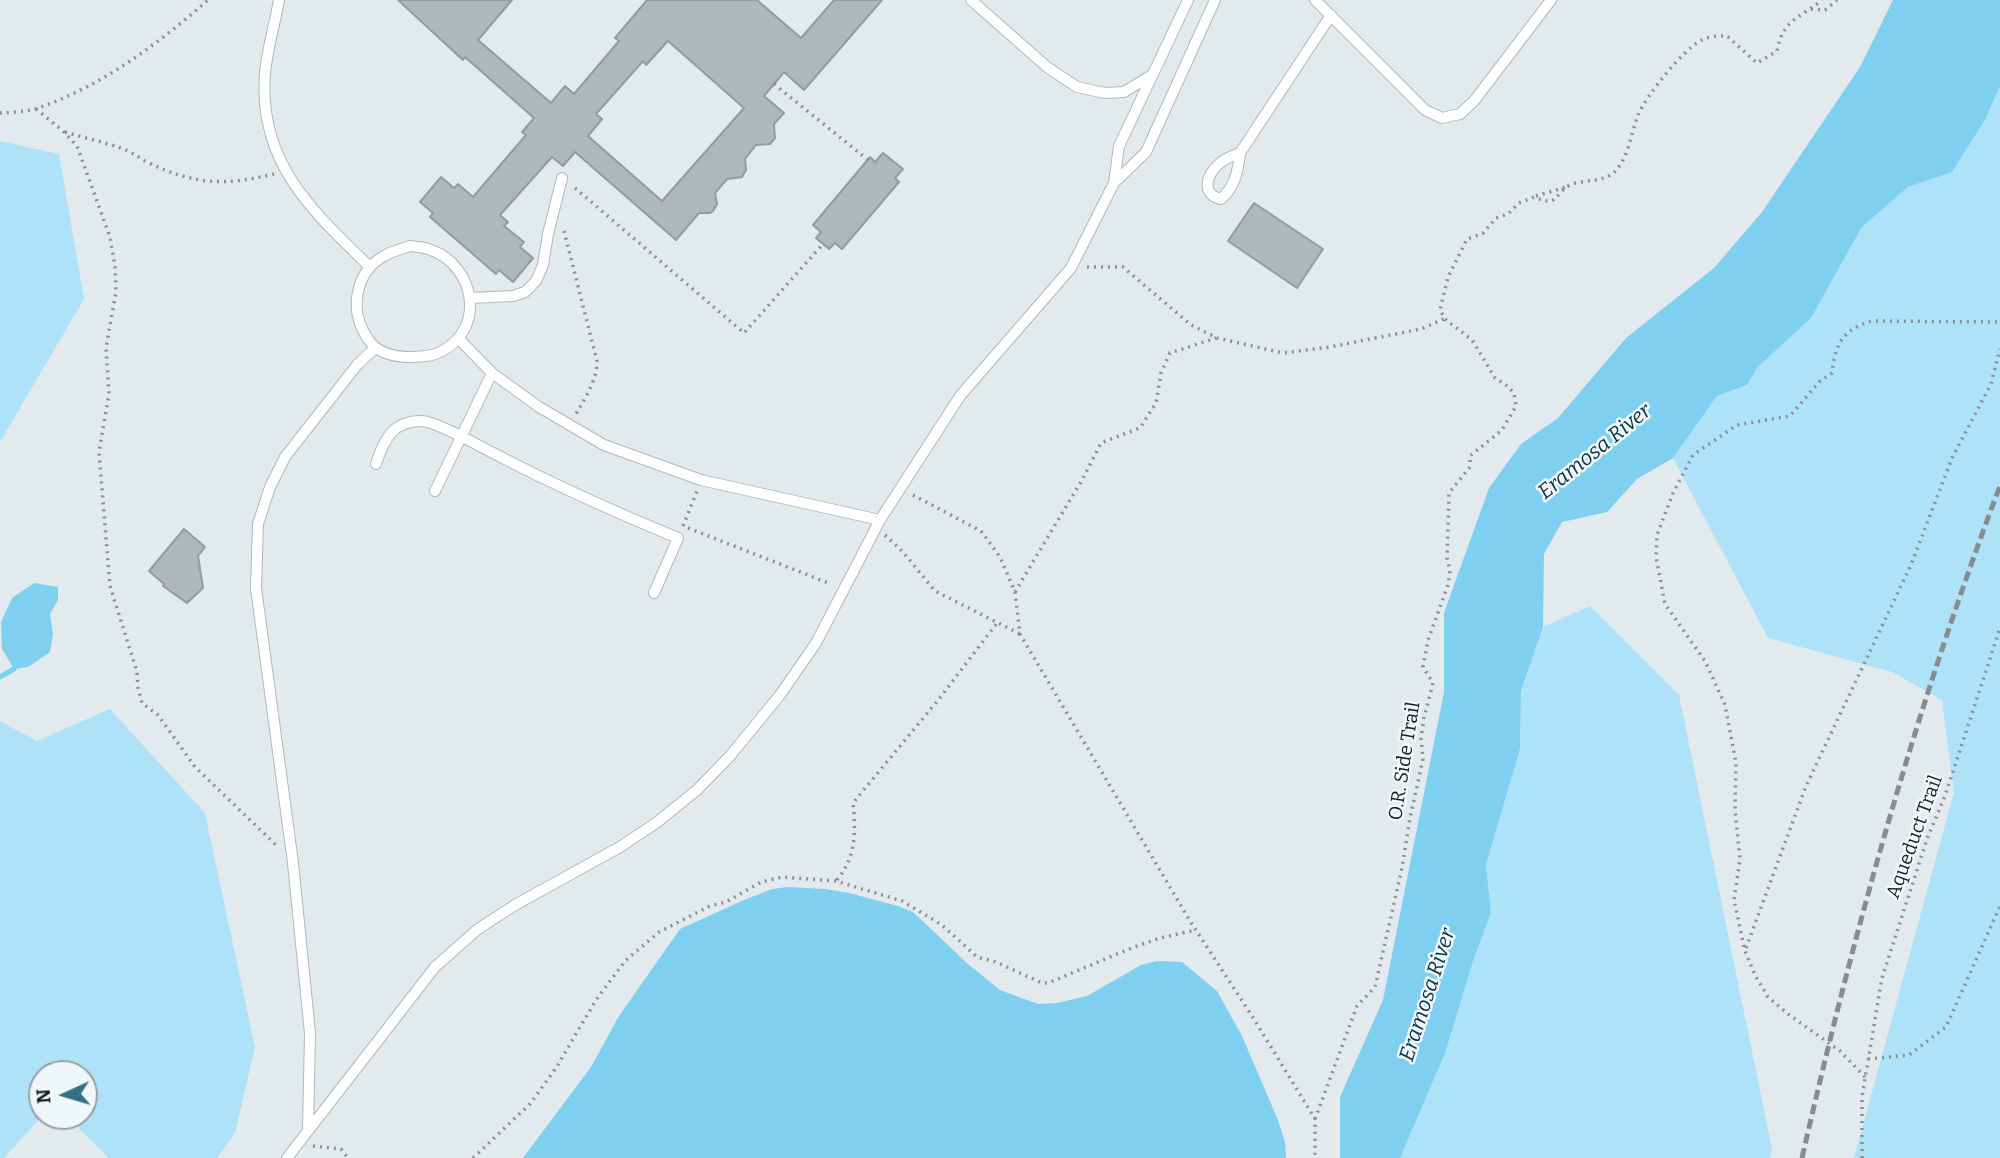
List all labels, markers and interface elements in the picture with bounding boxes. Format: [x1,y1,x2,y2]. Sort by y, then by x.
water label: Eramosa River [1533,399,1657,505]
street label: O.R. Side Trail [1384,700,1426,822]
street label: Aqueduct Trail [1882,772,1948,902]
water label: Eramosa River [1395,925,1461,1065]
north arrow [28,1060,98,1130]
text: N [32,1088,56,1104]

